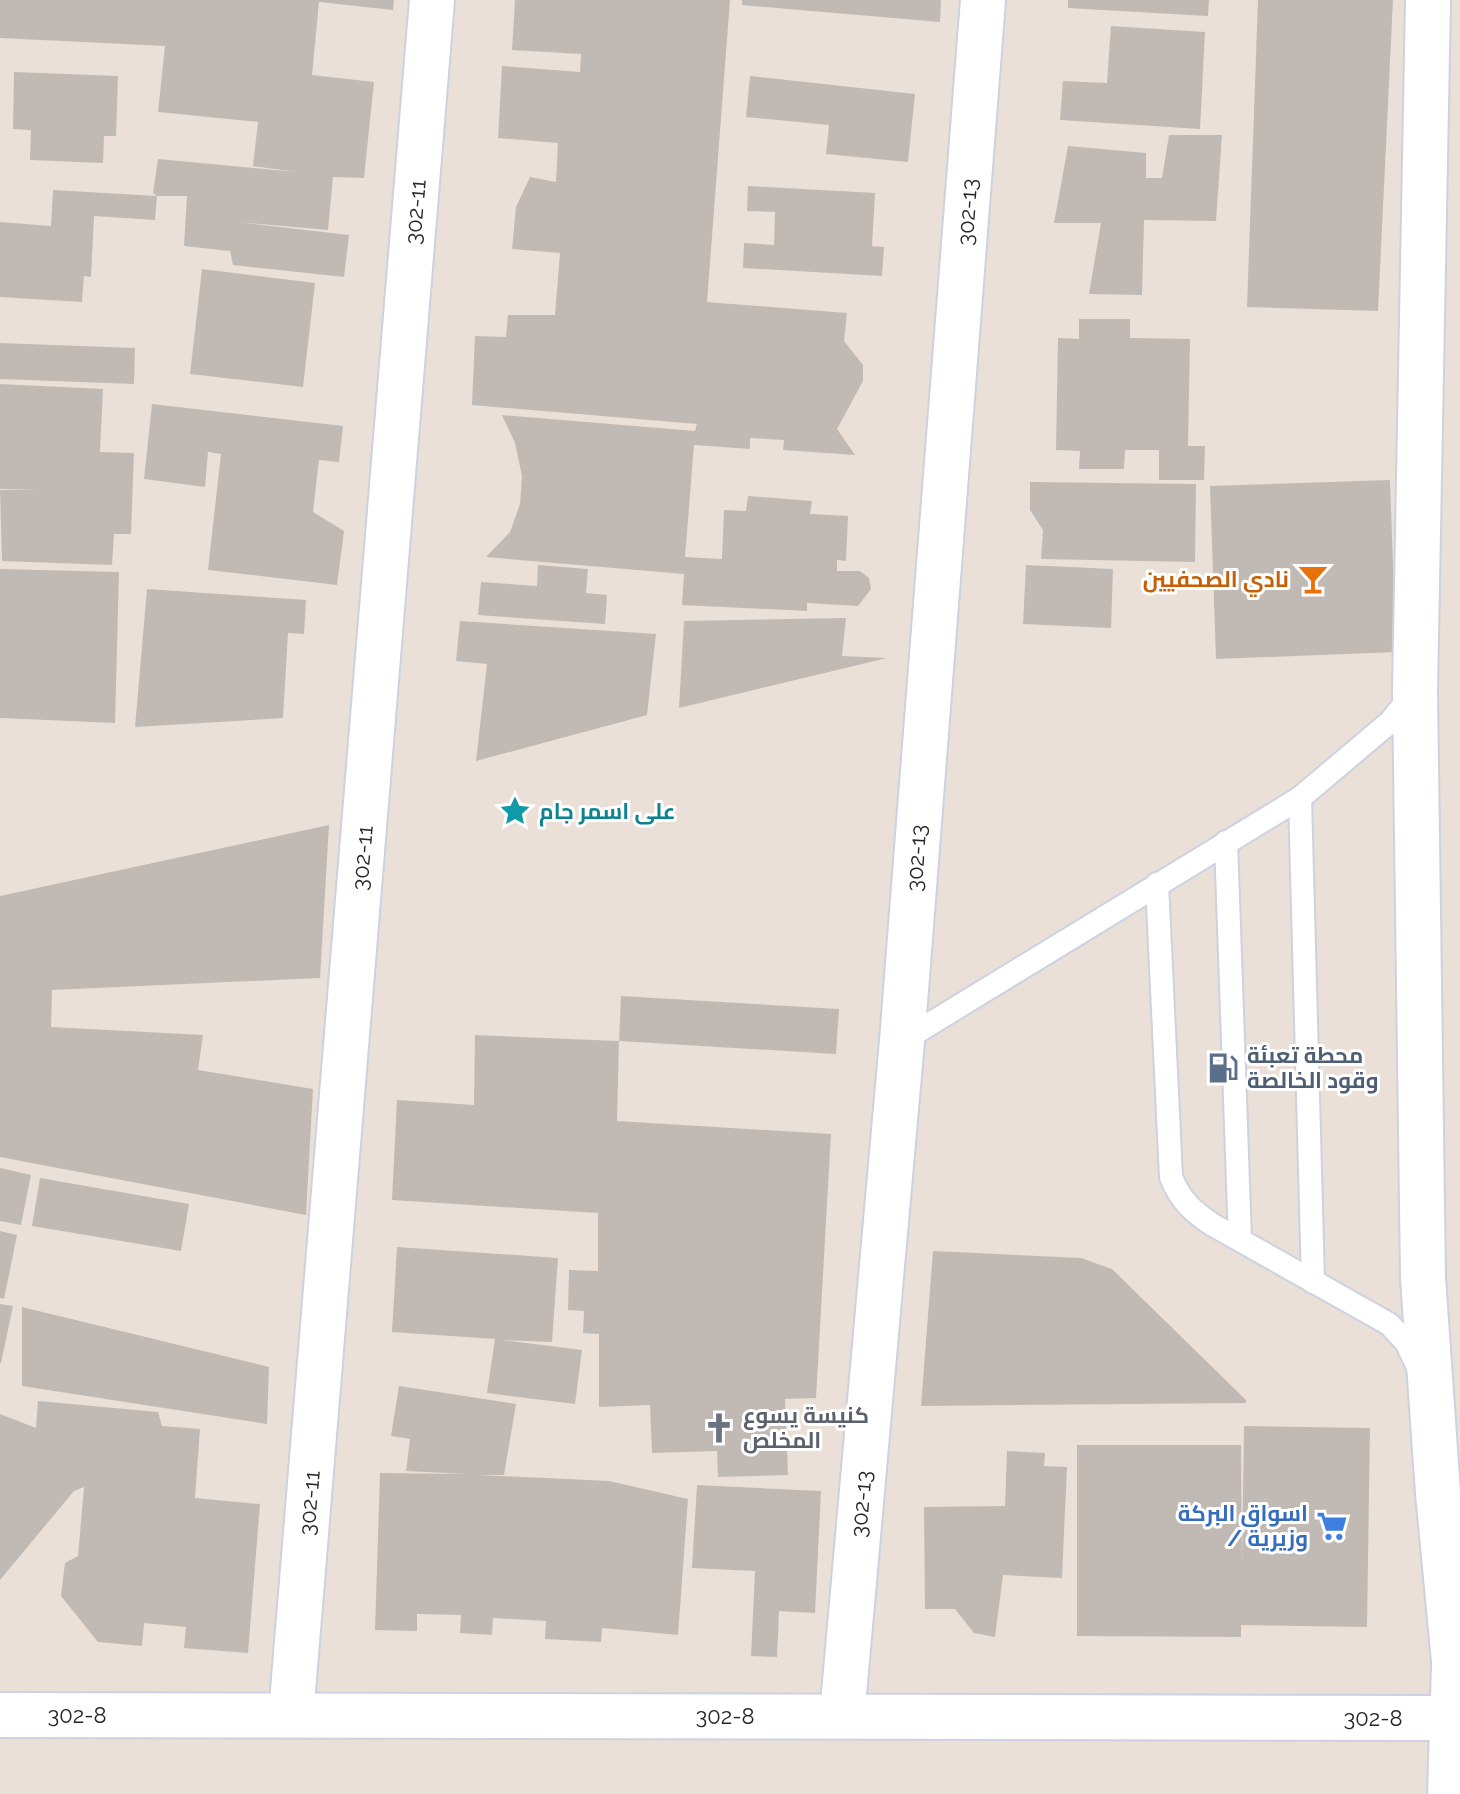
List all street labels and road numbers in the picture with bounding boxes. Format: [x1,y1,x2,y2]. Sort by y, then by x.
street label: 302-13 [952,178,982,246]
street label: 302-11 [399,179,431,245]
street label: 302-13 [901,824,931,892]
street label: 302-11 [346,825,378,891]
street label: 302-13 [845,1469,877,1539]
street label: 302-11 [293,1470,325,1536]
street label: 302-8 [47,1702,107,1728]
street label: 302-8 [695,1703,755,1729]
street label: 302-8 [1343,1705,1403,1731]

